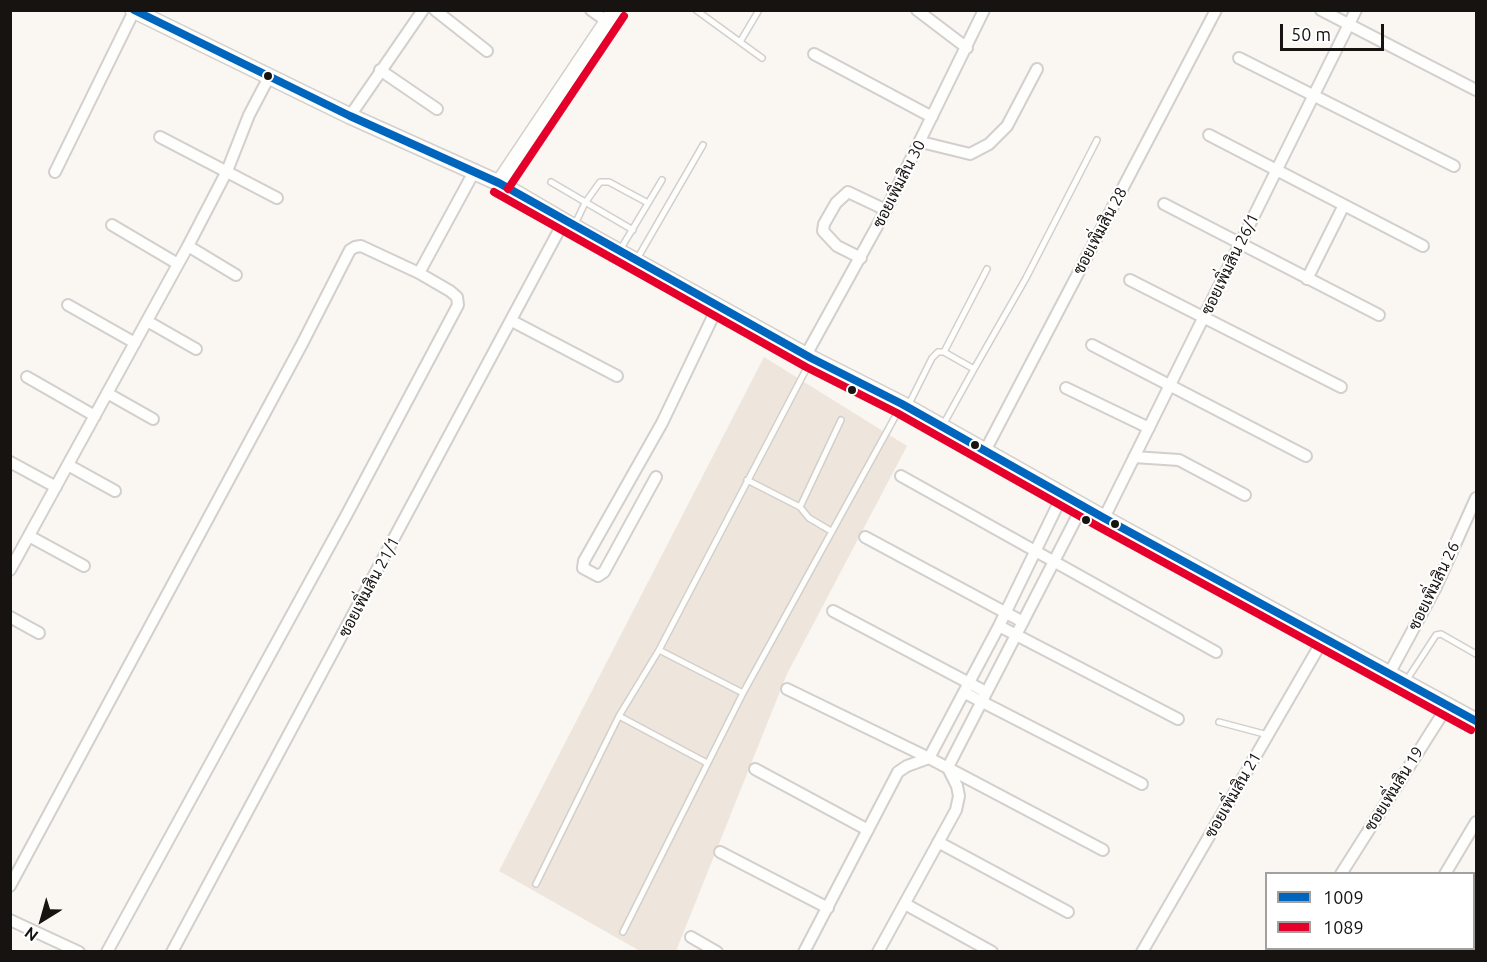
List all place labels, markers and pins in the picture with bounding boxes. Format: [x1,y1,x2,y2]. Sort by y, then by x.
unlabelled marker [262,70,274,82]
unlabelled marker [846,384,858,396]
unlabelled marker [969,439,981,451]
unlabelled marker [1080,514,1092,526]
unlabelled marker [1109,518,1121,530]

